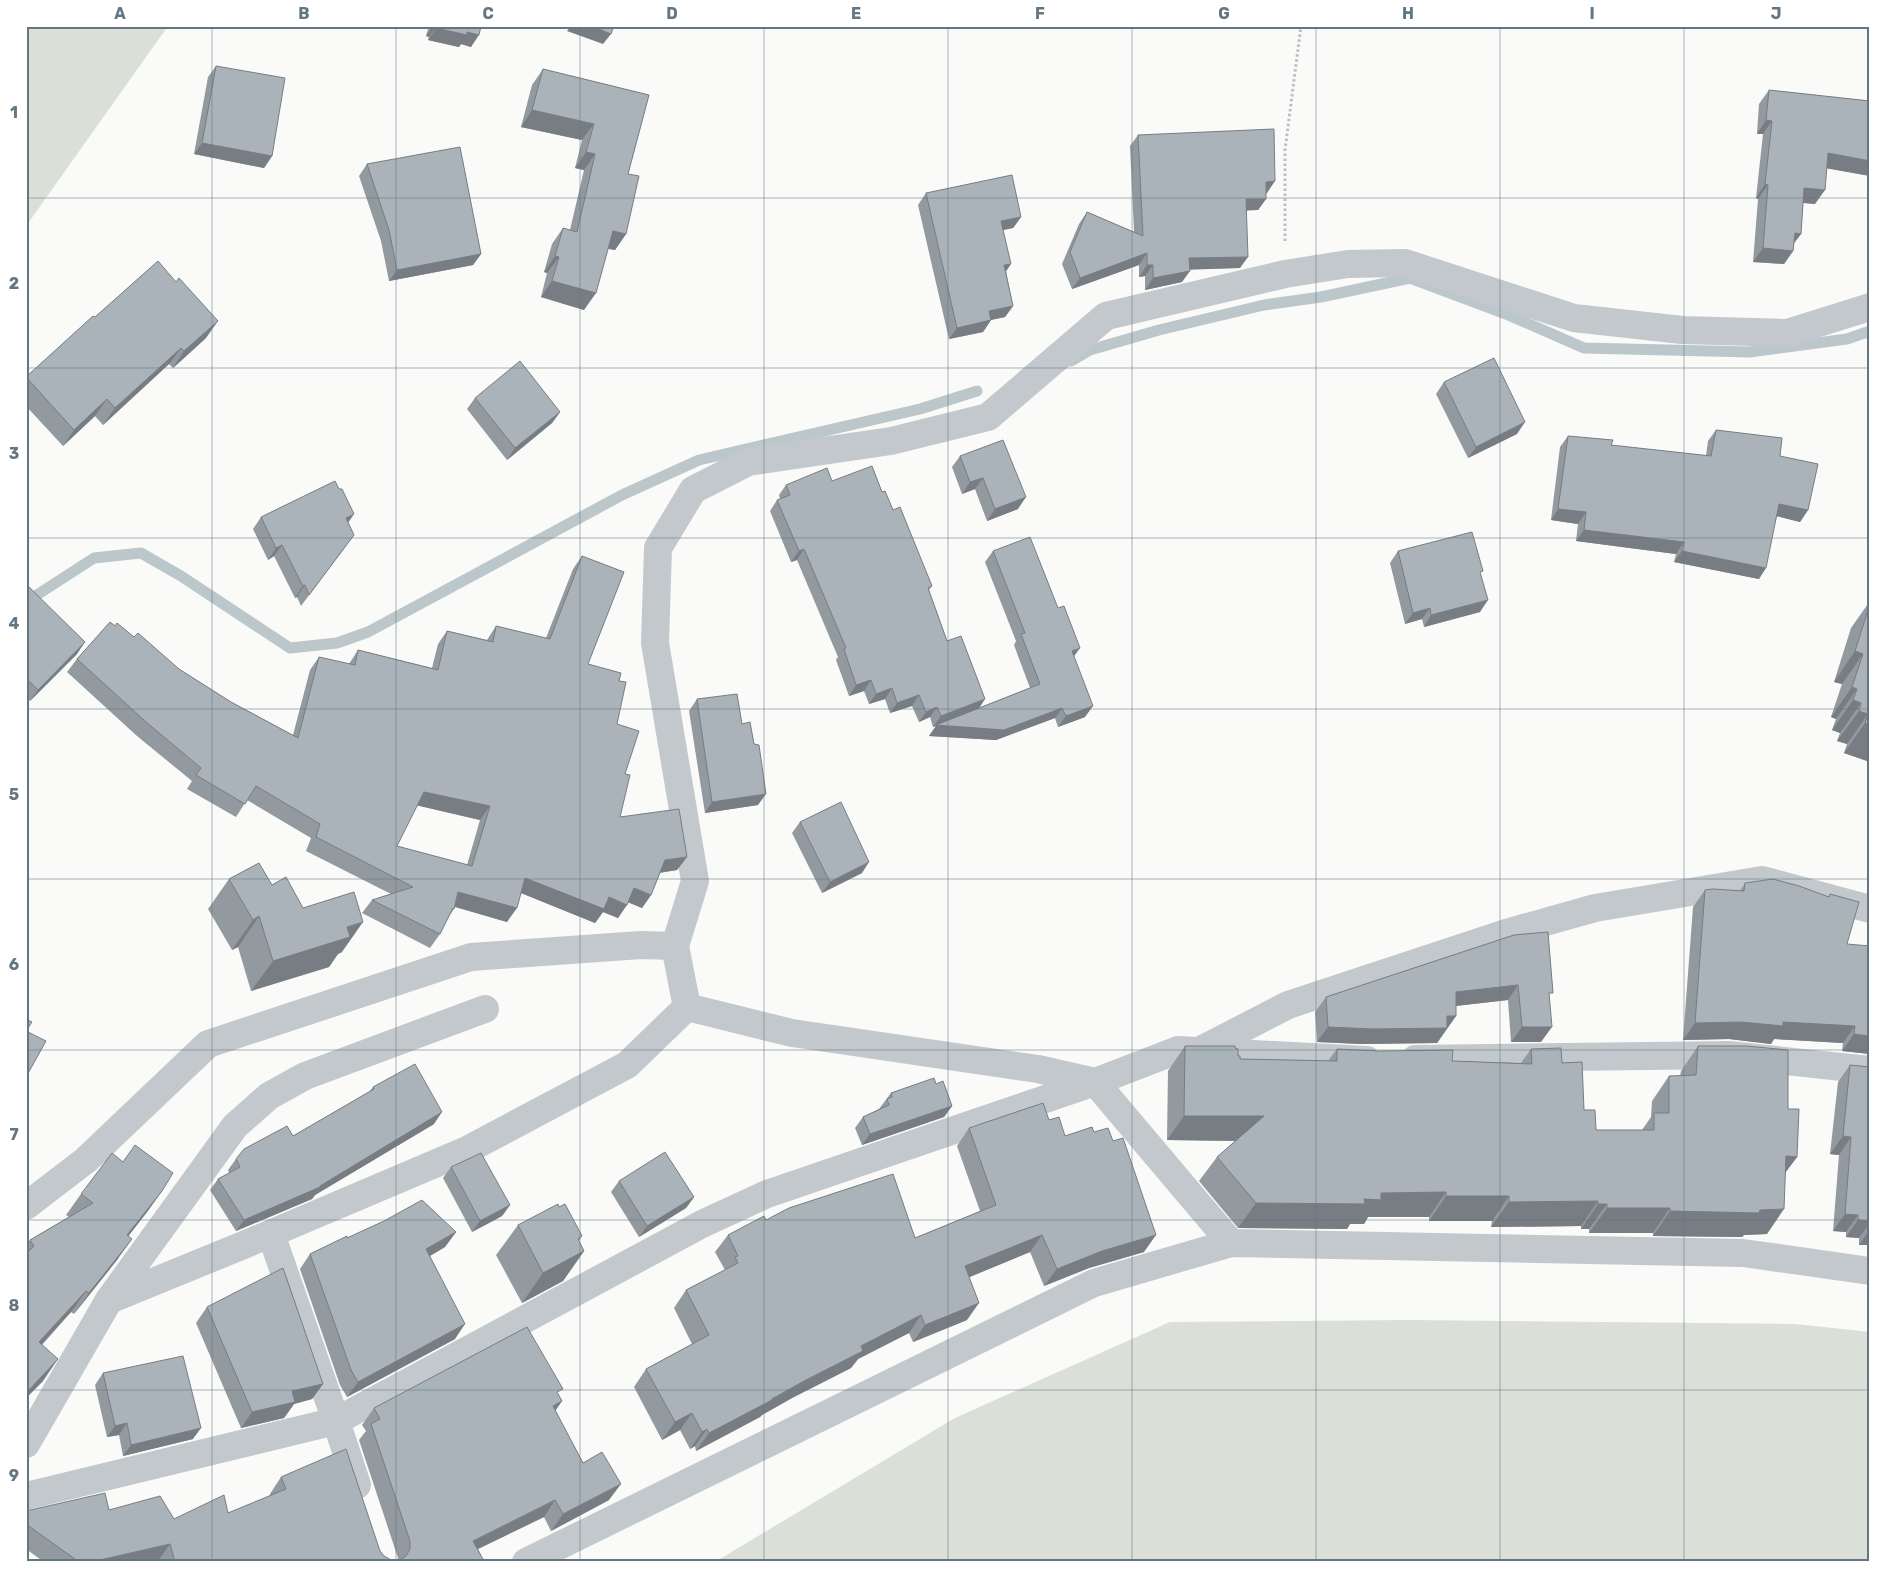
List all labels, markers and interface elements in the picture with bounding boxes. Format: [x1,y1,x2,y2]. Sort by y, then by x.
text: A [114,4,126,23]
text: B [298,4,310,23]
text: C [482,4,494,23]
text: D [666,4,678,23]
text: E [851,4,861,23]
text: F [1035,4,1045,23]
text: G [1218,4,1230,23]
text: H [1402,4,1414,23]
text: I [1589,4,1595,23]
text: J [1771,4,1781,23]
text: 1 [10,103,18,122]
text: 2 [9,274,19,293]
text: 3 [9,444,19,463]
text: 4 [9,614,20,633]
text: 5 [9,785,19,804]
text: 6 [9,955,19,974]
text: 7 [9,1125,19,1144]
text: 8 [9,1296,20,1315]
text: 9 [9,1466,19,1485]

